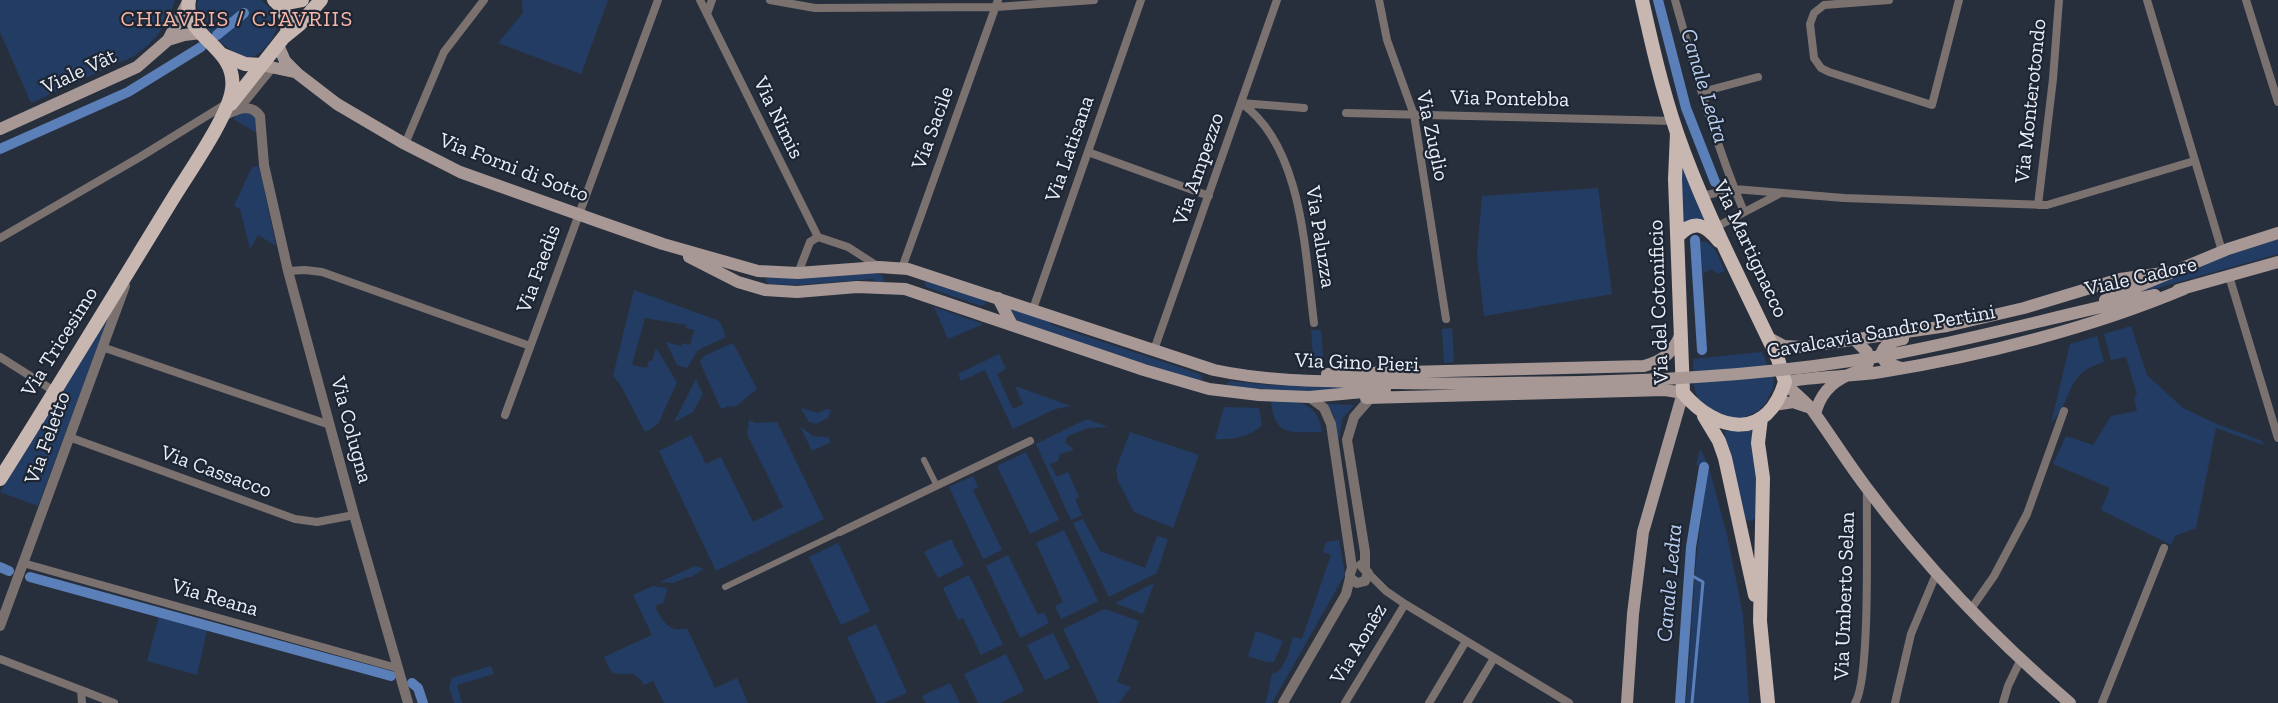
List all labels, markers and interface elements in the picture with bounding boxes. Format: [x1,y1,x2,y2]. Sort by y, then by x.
district label: CHIAVRIS / CJAVRIIS [120,7,354,33]
street label: Via Monterotondo [2010,18,2052,184]
water label: Canale Ledra [1674,26,1734,146]
street label: Viale Vât [38,44,120,100]
street label: Via Nimis [747,73,809,163]
street label: Via Sacile [906,83,960,173]
street label: Via Pontebba [1450,85,1570,113]
street label: Via Zuglio [1410,89,1454,183]
street label: Via Latisana [1040,93,1100,205]
street label: Via Ampezzo [1168,109,1230,229]
street label: Via Forni di Sotto [436,128,592,208]
street label: Via Martignacco [1707,176,1793,322]
street label: Via Paluzza [1299,184,1341,290]
street label: Via del Cotonificio [1644,219,1674,385]
street label: Via Faedis [511,221,567,317]
street label: Viale Cadore [2083,252,2199,302]
street label: Via Tricesimo [16,282,104,402]
street label: Cavalcavia Sandro Pertini [1765,299,1997,365]
street label: Via Gino Pieri [1294,348,1420,378]
street label: Via Colugna [325,374,377,486]
street label: Via Feletto [20,388,76,488]
street label: Via Cassacco [157,440,275,504]
street label: Via Umberto Selan [1829,511,1861,681]
water label: Canale Ledra [1652,523,1688,643]
street label: Via Reana [169,574,261,622]
street label: Via Aonêz [1325,599,1393,689]

